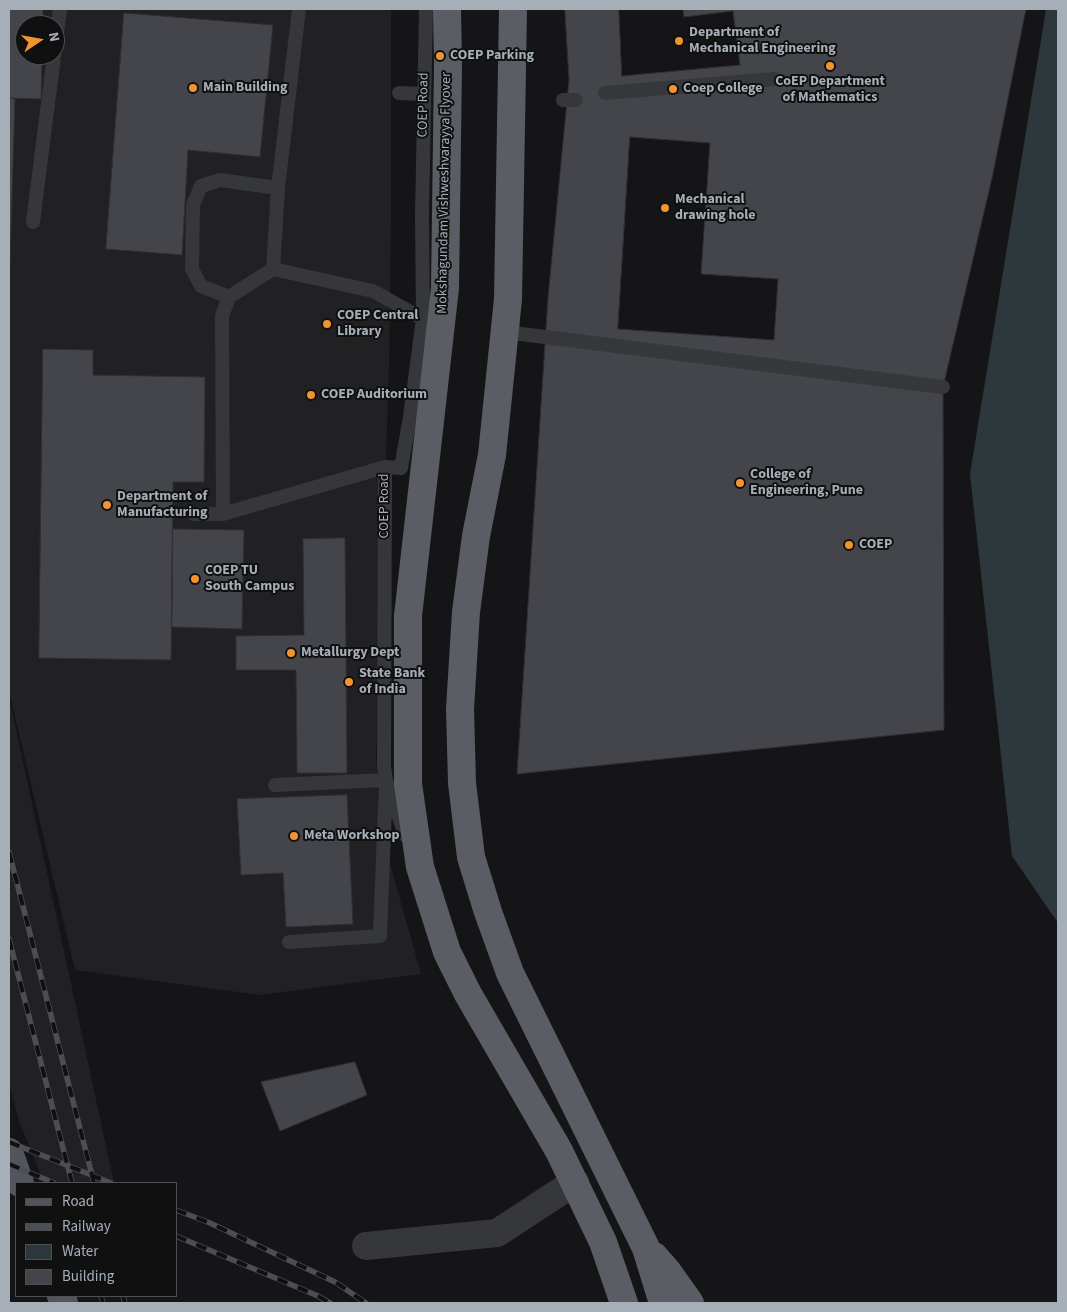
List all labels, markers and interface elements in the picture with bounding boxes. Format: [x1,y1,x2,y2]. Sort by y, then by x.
north arrow [15,15,65,65]
place label: Department of Mechanical Engineering [689,25,836,58]
text: N [43,30,64,44]
marker: Department of Mechanical Engineering [673,35,685,47]
place label: COEP Parking [450,48,534,64]
marker: COEP Parking [434,50,446,62]
marker: CoEP Department of Mathematics [824,60,836,72]
street label: COEP Road [415,72,433,138]
street label: Mokshagundam Vishweshvarayya Flyover [434,72,456,314]
place label: CoEP Department of Mathematics [775,74,885,106]
place label: Main Building [203,80,287,96]
place label: Coep College [683,81,763,97]
marker: Main Building [187,82,199,94]
marker: Coep College [667,83,679,95]
place label: Mechanical drawing hole [675,192,756,224]
marker: Mechanical drawing hole [659,202,671,214]
place label: COEP Central Library [337,308,418,341]
marker: COEP Central Library [321,318,333,330]
place label: COEP Auditorium [321,387,427,403]
marker: COEP Auditorium [305,389,317,401]
place label: College of Engineering, Pune [750,467,863,500]
street label: COEP Road [377,473,393,539]
marker: College of Engineering, Pune [734,477,746,489]
place label: Department of Manufacturing [117,489,208,522]
marker: Department of Manufacturing [101,499,113,511]
place label: COEP [859,537,892,553]
marker: COEP [843,539,855,551]
place label: COEP TU South Campus [205,563,294,596]
marker: COEP TU South Campus [189,573,201,585]
place label: Metallurgy Dept [301,645,399,661]
marker: Metallurgy Dept [285,647,297,659]
place label: State Bank of India [359,666,425,699]
marker: State Bank of India [343,676,355,688]
place label: Meta Workshop [304,828,399,844]
marker: Meta Workshop [288,830,300,842]
legend [15,1182,178,1297]
text: Road [62,1191,94,1212]
text: Railway [62,1216,111,1237]
text: Water [62,1241,98,1262]
text: Building [62,1266,114,1287]

